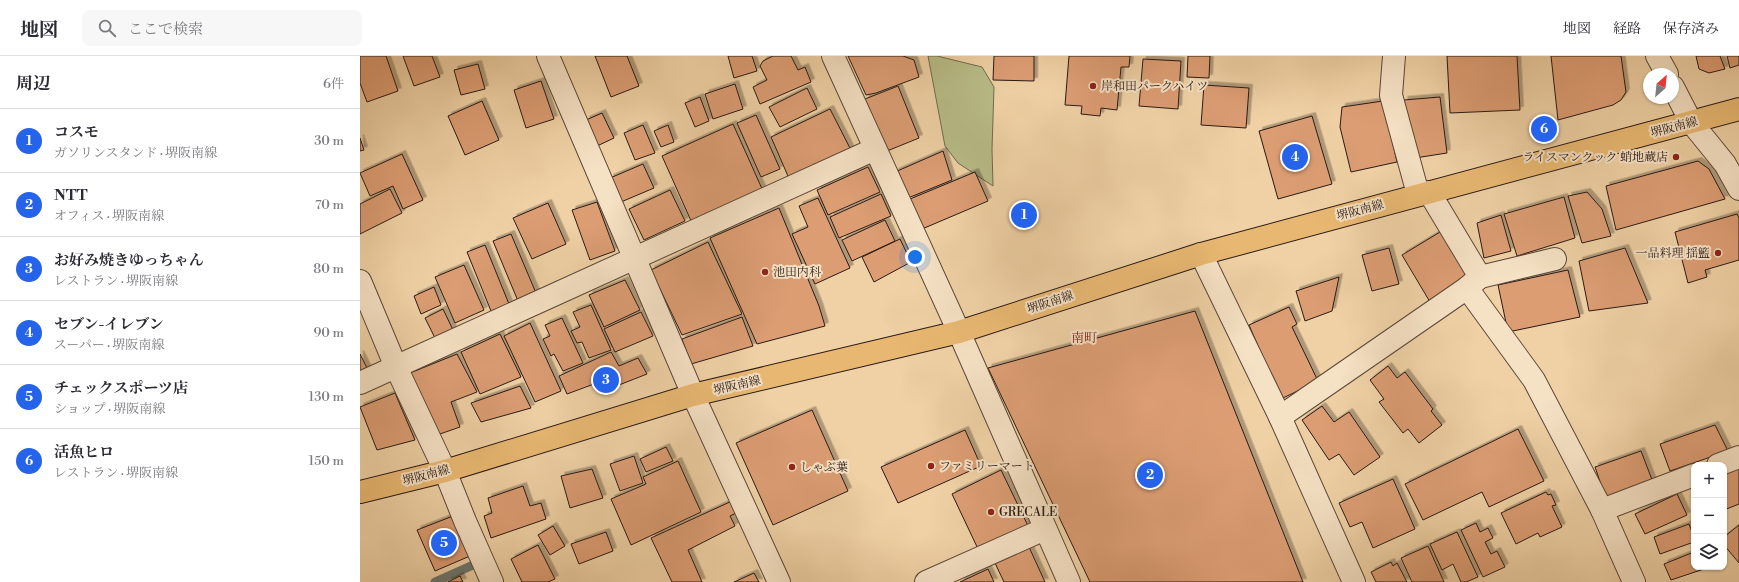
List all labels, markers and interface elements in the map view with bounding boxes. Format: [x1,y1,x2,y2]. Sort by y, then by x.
search box [82,10,362,46]
icon: search [96,17,118,39]
text: 地図 [20,18,58,42]
text: ここで検索 [128,20,203,39]
text: 地図 [1563,20,1591,38]
text: 経路 [1613,20,1641,38]
text: 保存済み [1663,20,1719,38]
north arrow [1643,68,1679,104]
text: 周辺 [16,73,50,95]
text: 6件 [323,76,344,92]
place label: 岸和田パークハイツ [1101,79,1208,94]
marker: 岸和田パークハイツ [1088,81,1098,91]
pin: 6 [1531,114,1557,144]
street label: 堺阪南線 [1649,114,1699,141]
text: コスモ [54,123,99,142]
text: 1 [26,133,32,149]
text: 30 m [314,133,344,149]
pin: 4 [1282,142,1308,172]
text: ガソリンスタンド · 堺阪南線 [54,145,217,161]
place label: ライスマンクック 蛸地蔵店 [1522,150,1668,165]
marker: ライスマンクック 蛸地蔵店 [1671,152,1681,162]
text: NTT [54,186,88,205]
text: 2 [25,197,33,213]
text: 70 m [315,197,344,213]
street label: 堺阪南線 [1335,197,1385,224]
pin: 1 [1011,200,1037,230]
text: オフィス · 堺阪南線 [54,208,164,224]
place label: 一品料理 揺籃 [1636,246,1710,261]
your location [905,247,925,267]
marker: 一品料理 揺籃 [1713,248,1723,258]
text: お好み焼きゆっちゃん [54,251,204,270]
text: 3 [25,261,33,277]
text: 80 m [313,261,344,277]
place label: 池田内科 [773,265,821,280]
marker: 池田内科 [760,267,770,277]
text: レストラン · 堺阪南線 [54,273,178,289]
street label: 堺阪南線 [1025,288,1075,317]
text: セブン-イレブン [54,315,164,334]
text: 4 [25,325,33,341]
text: 90 m [313,325,344,341]
district label: 南町 [1071,330,1097,346]
text: スーパー · 堺阪南線 [54,337,164,353]
pin: 3 [593,365,619,395]
street label: 堺阪南線 [712,373,762,398]
text: チェックスポーツ店 [54,379,188,398]
text: 5 [25,389,33,405]
text: 130 m [309,389,344,405]
text: ショップ · 堺阪南線 [54,401,165,417]
text: 活魚ヒロ [54,443,114,462]
text: 6 [25,453,33,469]
text: 150 m [309,453,344,469]
place label: ファミリーマート [939,459,1035,474]
place label: しゃぶ葉 [800,460,848,475]
pin: 2 [1137,460,1163,490]
marker: ファミリーマート [926,461,936,471]
street label: 堺阪南線 [401,462,451,489]
marker: しゃぶ葉 [787,462,797,472]
map controls [1691,462,1727,570]
button: + [1691,462,1727,498]
text: レストラン · 堺阪南線 [54,465,178,481]
button: − [1691,498,1727,534]
place label: GRECALE [999,505,1057,520]
marker: GRECALE [986,507,996,517]
pin: 5 [431,528,457,558]
button: layers [1691,534,1727,570]

